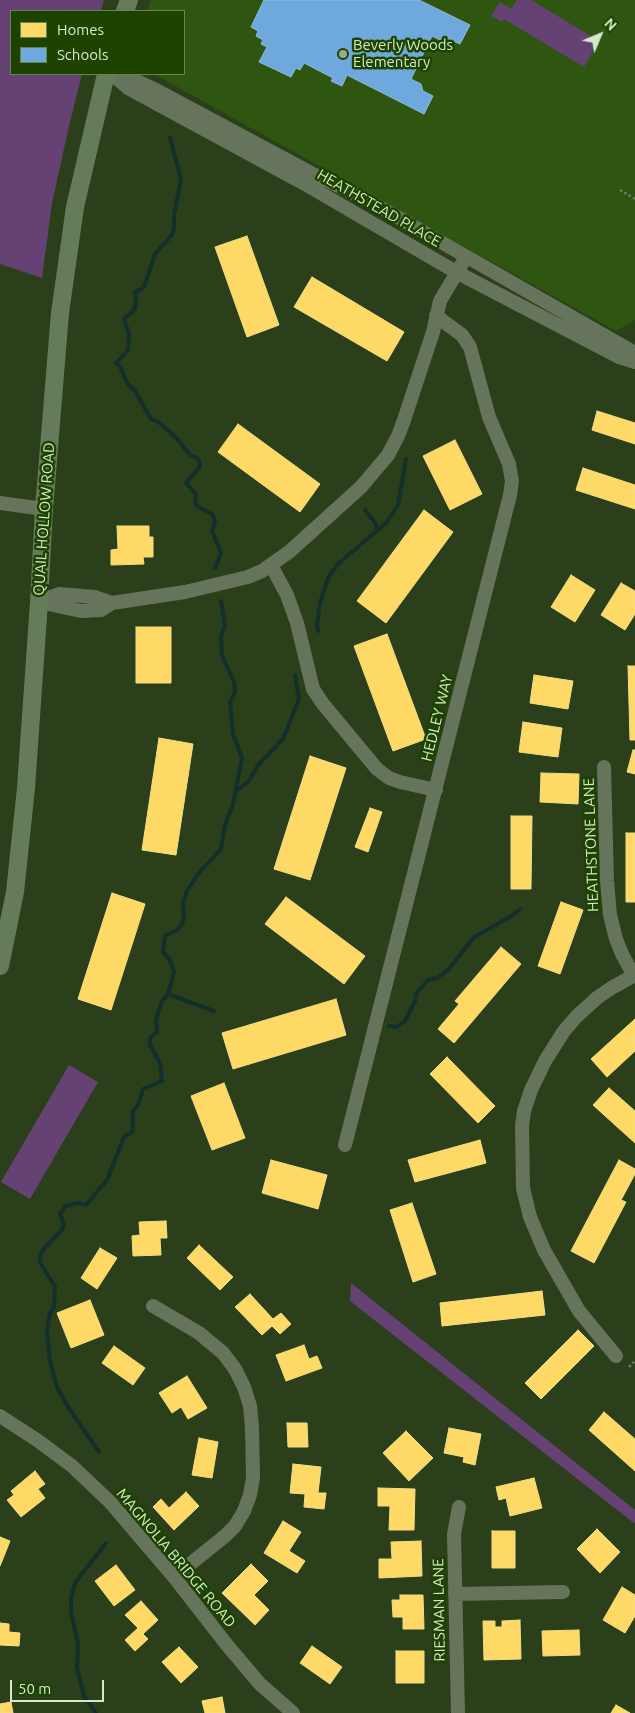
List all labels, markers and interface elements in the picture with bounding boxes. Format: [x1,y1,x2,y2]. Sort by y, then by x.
legend [10,10,185,75]
north arrow [575,10,625,60]
text: N [601,15,620,34]
text: Homes [57,21,104,38]
place label: Beverly Woods Elementary [353,36,453,71]
text: Schools [57,46,108,63]
marker: Beverly Woods Elementary [337,48,349,60]
street label: HEATHSTEAD PLACE [314,165,444,251]
street label: QUAIL HOLLOW ROAD [30,442,58,596]
street label: HEDLEY WAY [418,673,456,763]
street label: HEATHSTONE LANE [580,778,602,912]
street label: MAGNOLIA BRIDGE ROAD [113,1485,239,1631]
street label: RIESMAN LANE [429,1558,449,1662]
scale bar [12,1670,106,1702]
text: 50 m [18,1680,51,1697]

